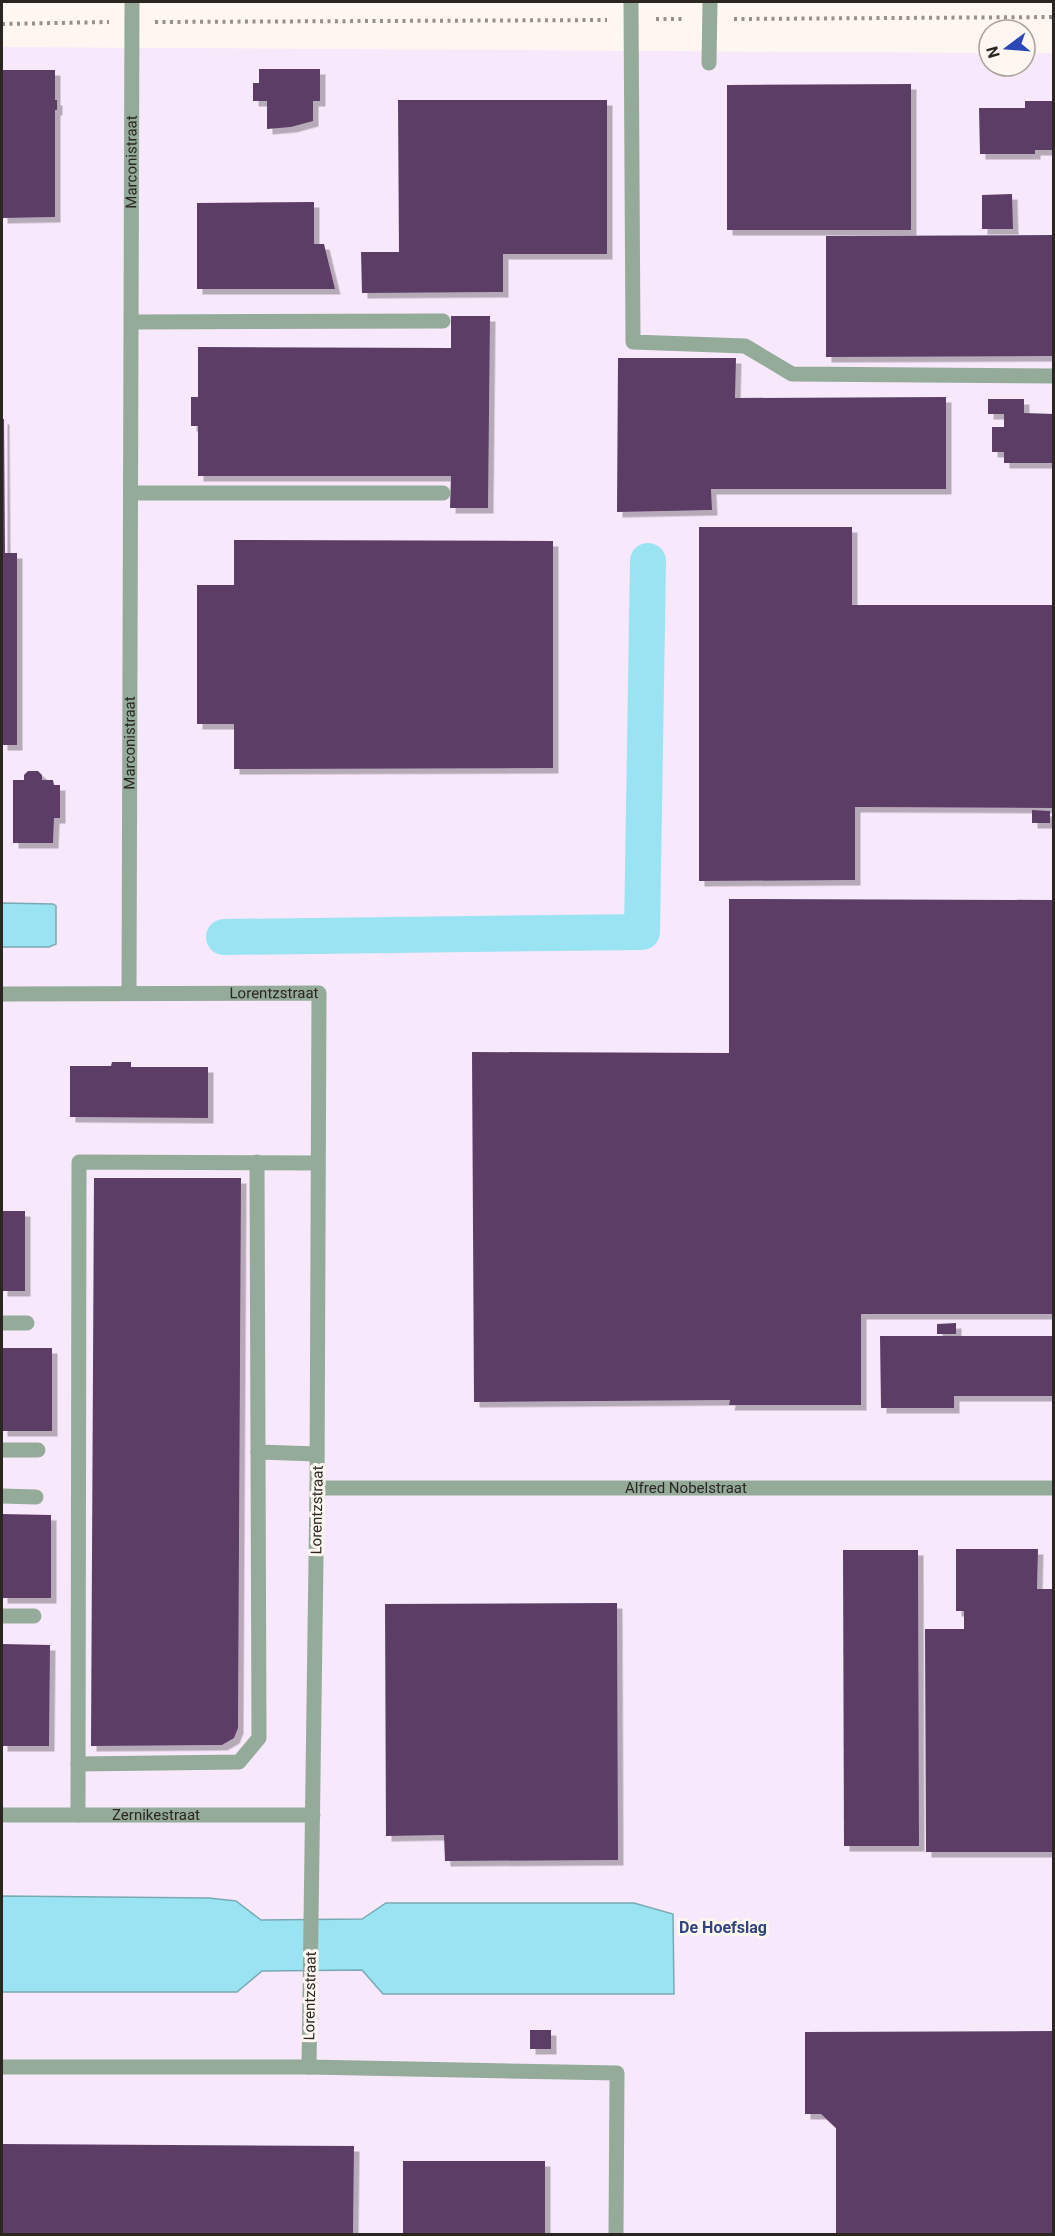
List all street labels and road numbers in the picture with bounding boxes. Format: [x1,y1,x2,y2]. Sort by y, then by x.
street label: Marconistraat [122,115,141,209]
street label: Marconistraat [121,696,139,790]
street label: Lorentzstraat [229,984,319,1002]
street label: Lorentzstraat [307,1465,327,1555]
street label: Alfred Nobelstraat [625,1479,747,1497]
street label: Zernikestraat [112,1806,200,1824]
street label: Lorentzstraat [300,1951,320,2041]

